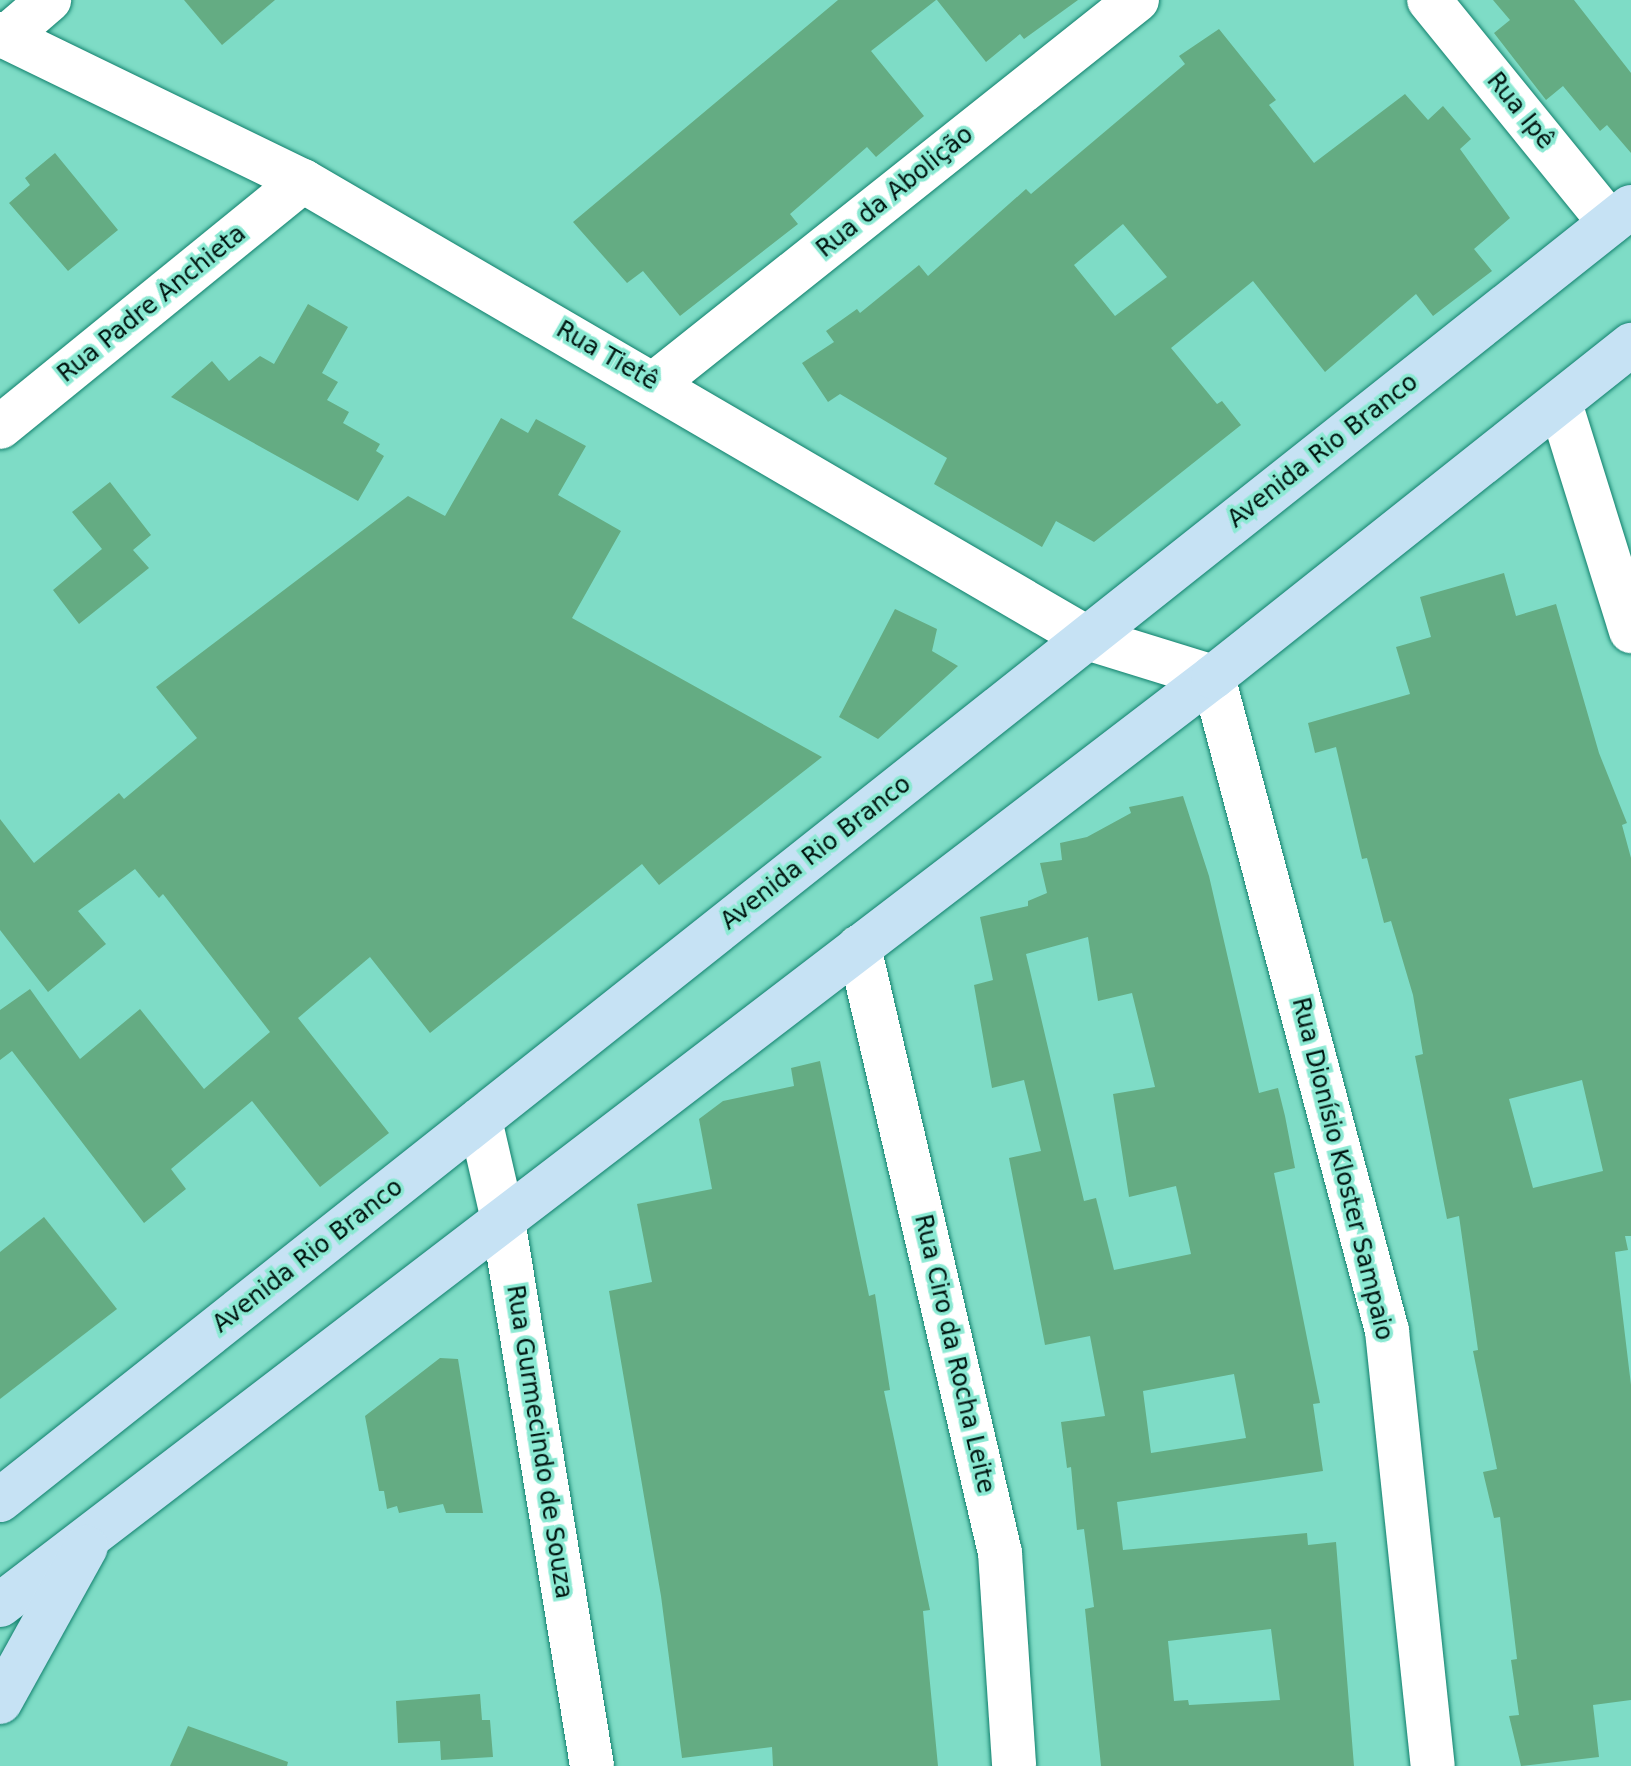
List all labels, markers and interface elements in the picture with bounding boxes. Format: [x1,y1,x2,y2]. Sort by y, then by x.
street label: Rua Ipê [1480,67,1560,155]
street label: Rua da Abolição [811,120,979,264]
street label: Rua Padre Anchieta [52,219,252,389]
street label: Rua Tietê [551,315,663,397]
street label: Avenida Rio Branco [1222,368,1424,534]
street label: Avenida Rio Branco [715,770,917,936]
street label: Rua Dionísio Kloster Sampaio [1285,995,1399,1343]
street label: Avenida Rio Branco [207,1173,409,1339]
street label: Rua Ciro da Rocha Leite [908,1212,1000,1496]
street label: Rua Gurmecindo de Souza [500,1283,578,1601]

